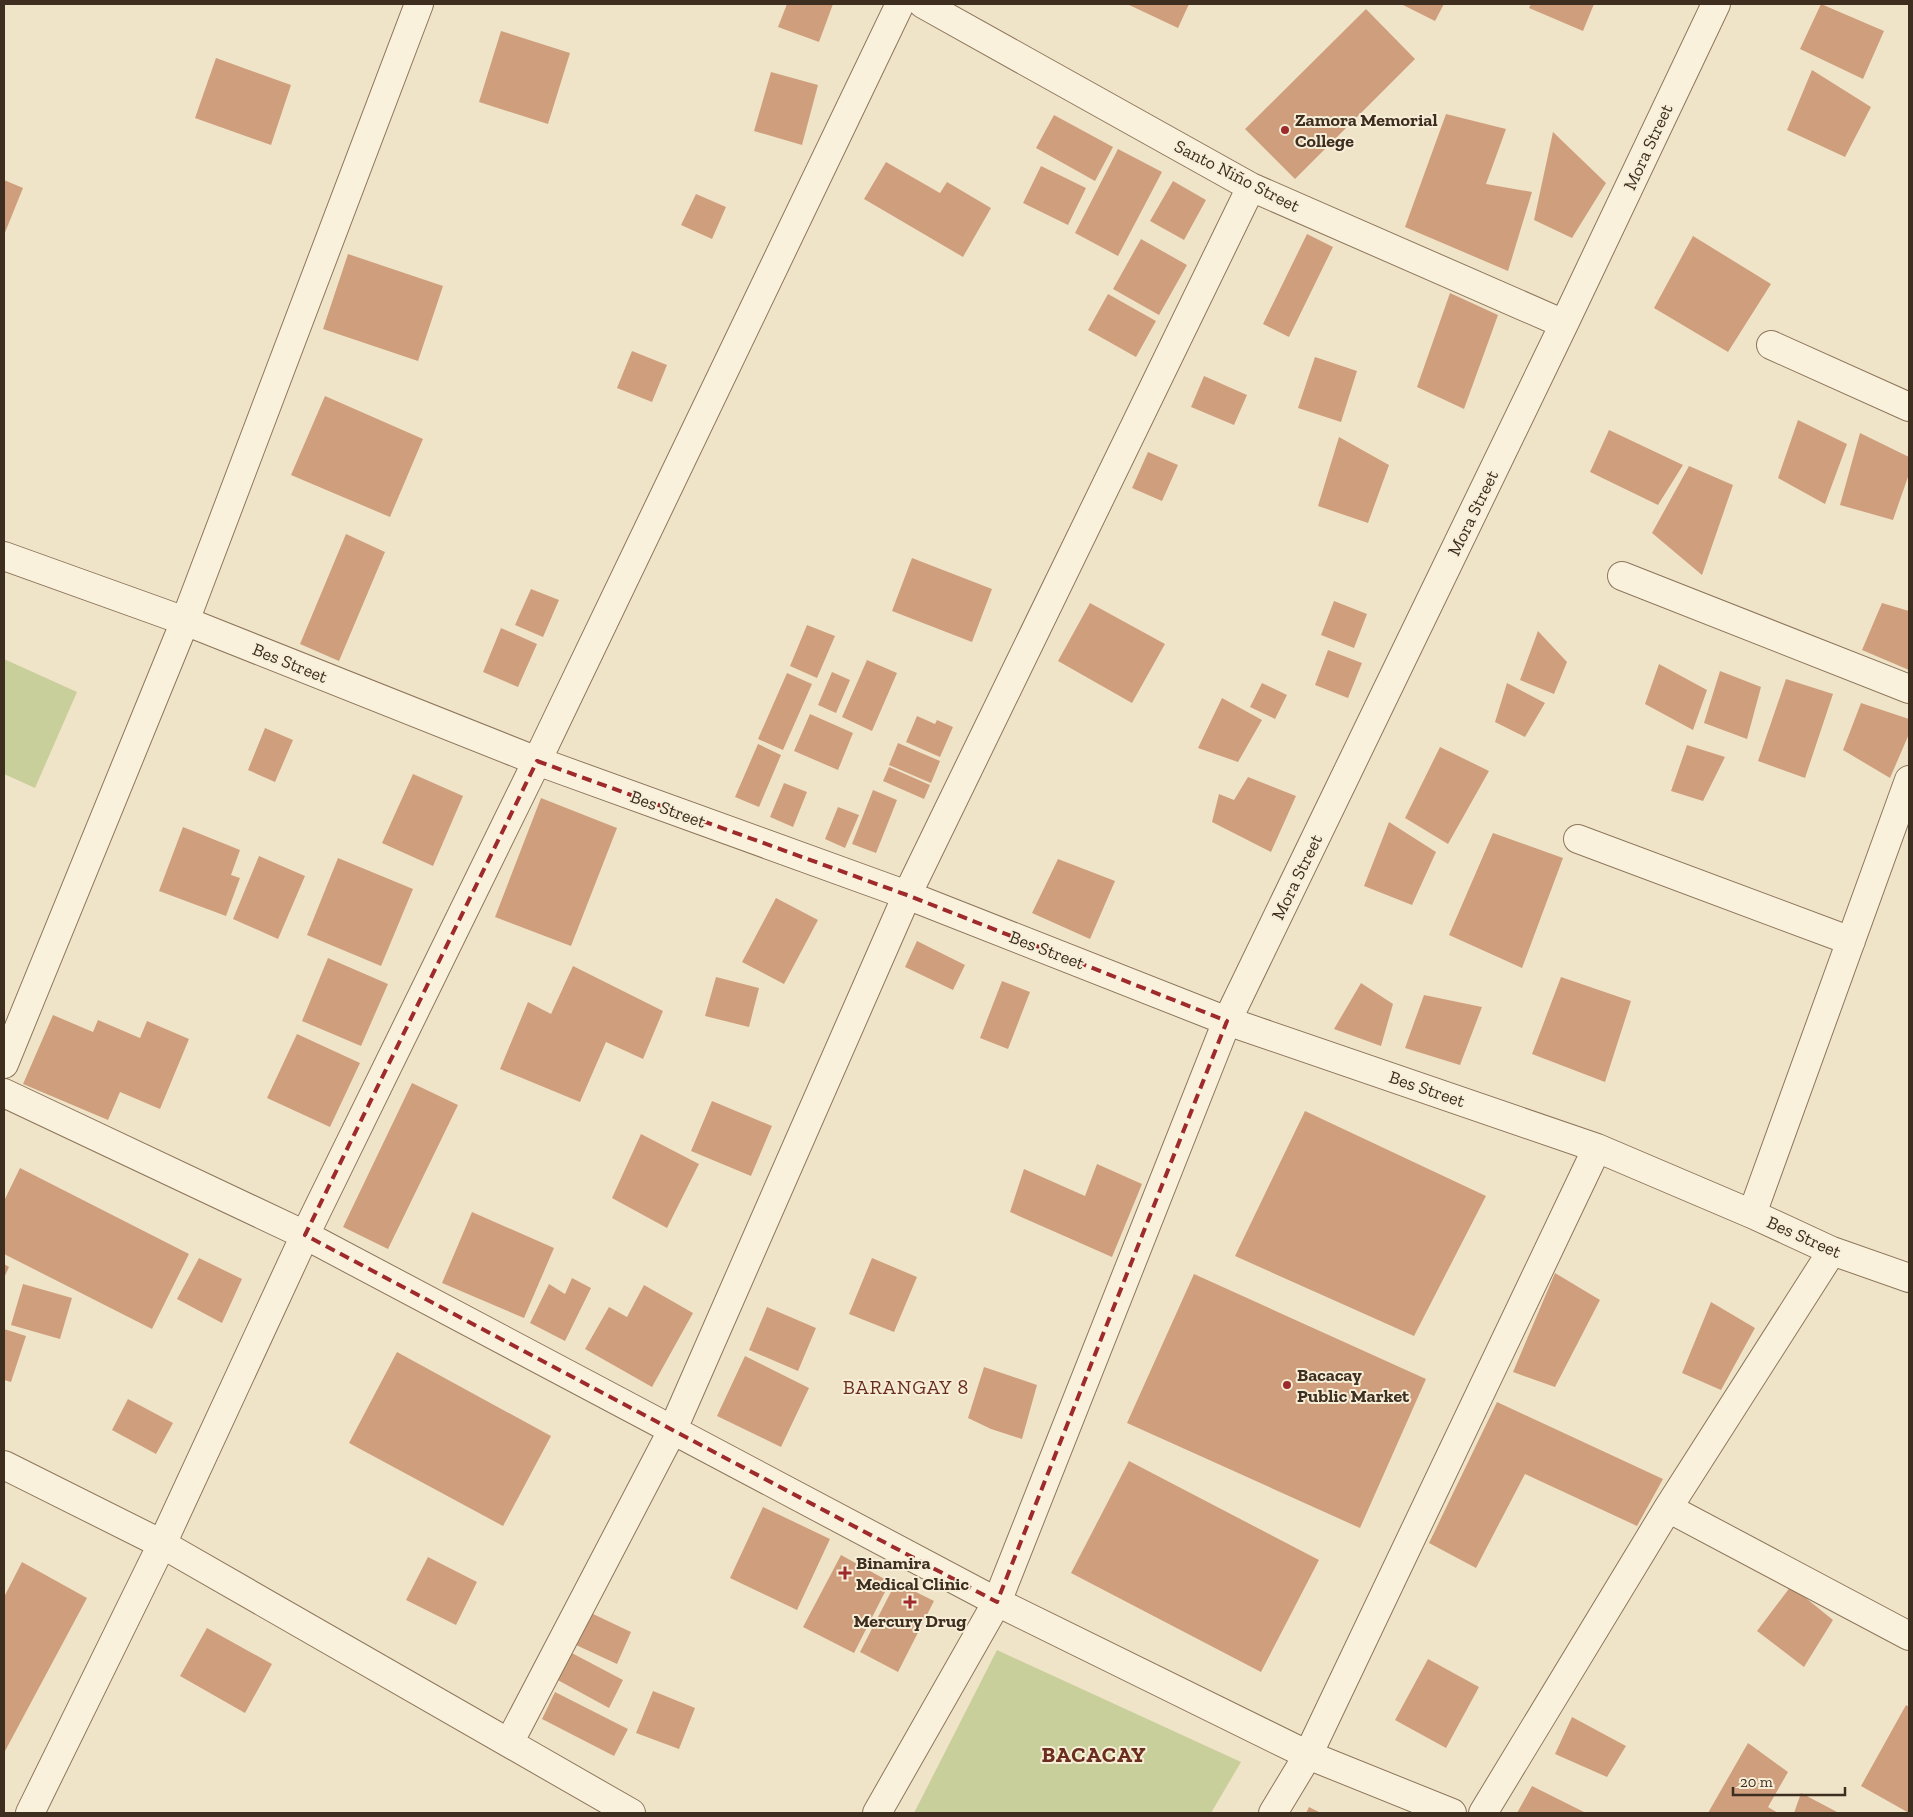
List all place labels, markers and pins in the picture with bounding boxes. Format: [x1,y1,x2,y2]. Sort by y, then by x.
place label: Zamora Memorial College [1295,109,1438,152]
marker: Zamora Memorial College [1279,124,1291,136]
place label: Bacacay Public Market [1297,1364,1410,1407]
marker: Bacacay Public Market [1281,1379,1293,1391]
place label: Binamira Medical Clinic [856,1552,969,1595]
marker: Binamira Medical Clinic [838,1566,852,1580]
marker: Mercury Drug [904,1596,916,1608]
place label: Mercury Drug [853,1610,967,1632]

